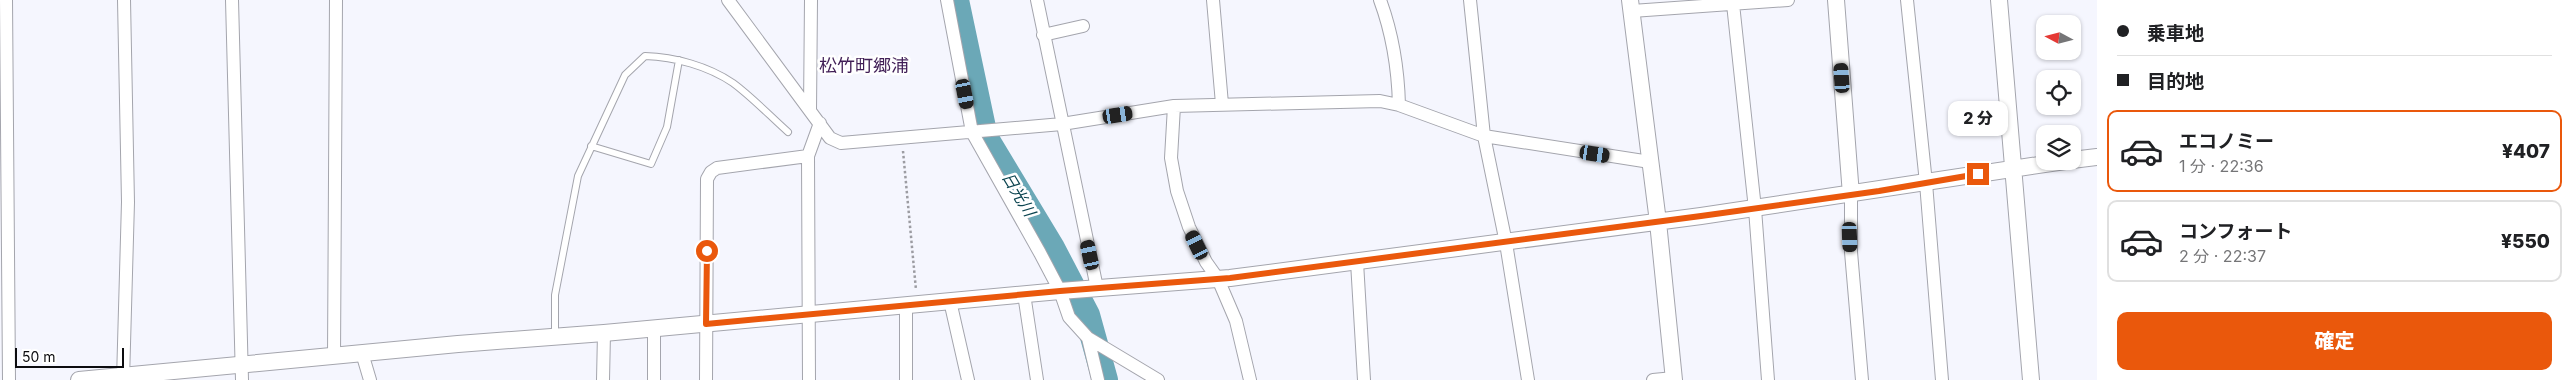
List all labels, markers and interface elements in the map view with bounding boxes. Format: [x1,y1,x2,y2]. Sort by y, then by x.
north arrow [2036,15,2081,60]
map controls [2036,15,2081,170]
text: 乗車地 [2147,22,2204,45]
district label: 松竹町郷浦 [819,55,909,76]
car [1833,63,1850,93]
button: locate [2036,70,2081,115]
text: 目的地 [2147,70,2204,93]
car [954,78,975,110]
callout: 2 分 [1948,101,2008,136]
car [1102,105,1133,125]
text: 2 分 [1963,108,1993,128]
button: layers [2036,125,2081,170]
icon: car [2119,129,2164,174]
text: エコノミー [2179,130,2274,153]
text: ¥407 [2502,140,2550,163]
car [1579,144,1610,164]
text: 1 分 · 22:36 [2179,156,2264,176]
route end [1967,163,1989,185]
water label: 日光川 [998,168,1041,221]
icon: car [2119,219,2164,264]
text: コンフォート [2179,220,2292,243]
car [1841,222,1858,252]
car [1183,228,1210,262]
text: ¥550 [2501,230,2550,253]
car [1079,239,1100,271]
route start [696,240,718,262]
text: 2 分 · 22:37 [2179,246,2266,266]
button: 確定 [2117,312,2552,370]
scale bar [15,345,124,368]
text: 50 m [22,348,56,365]

